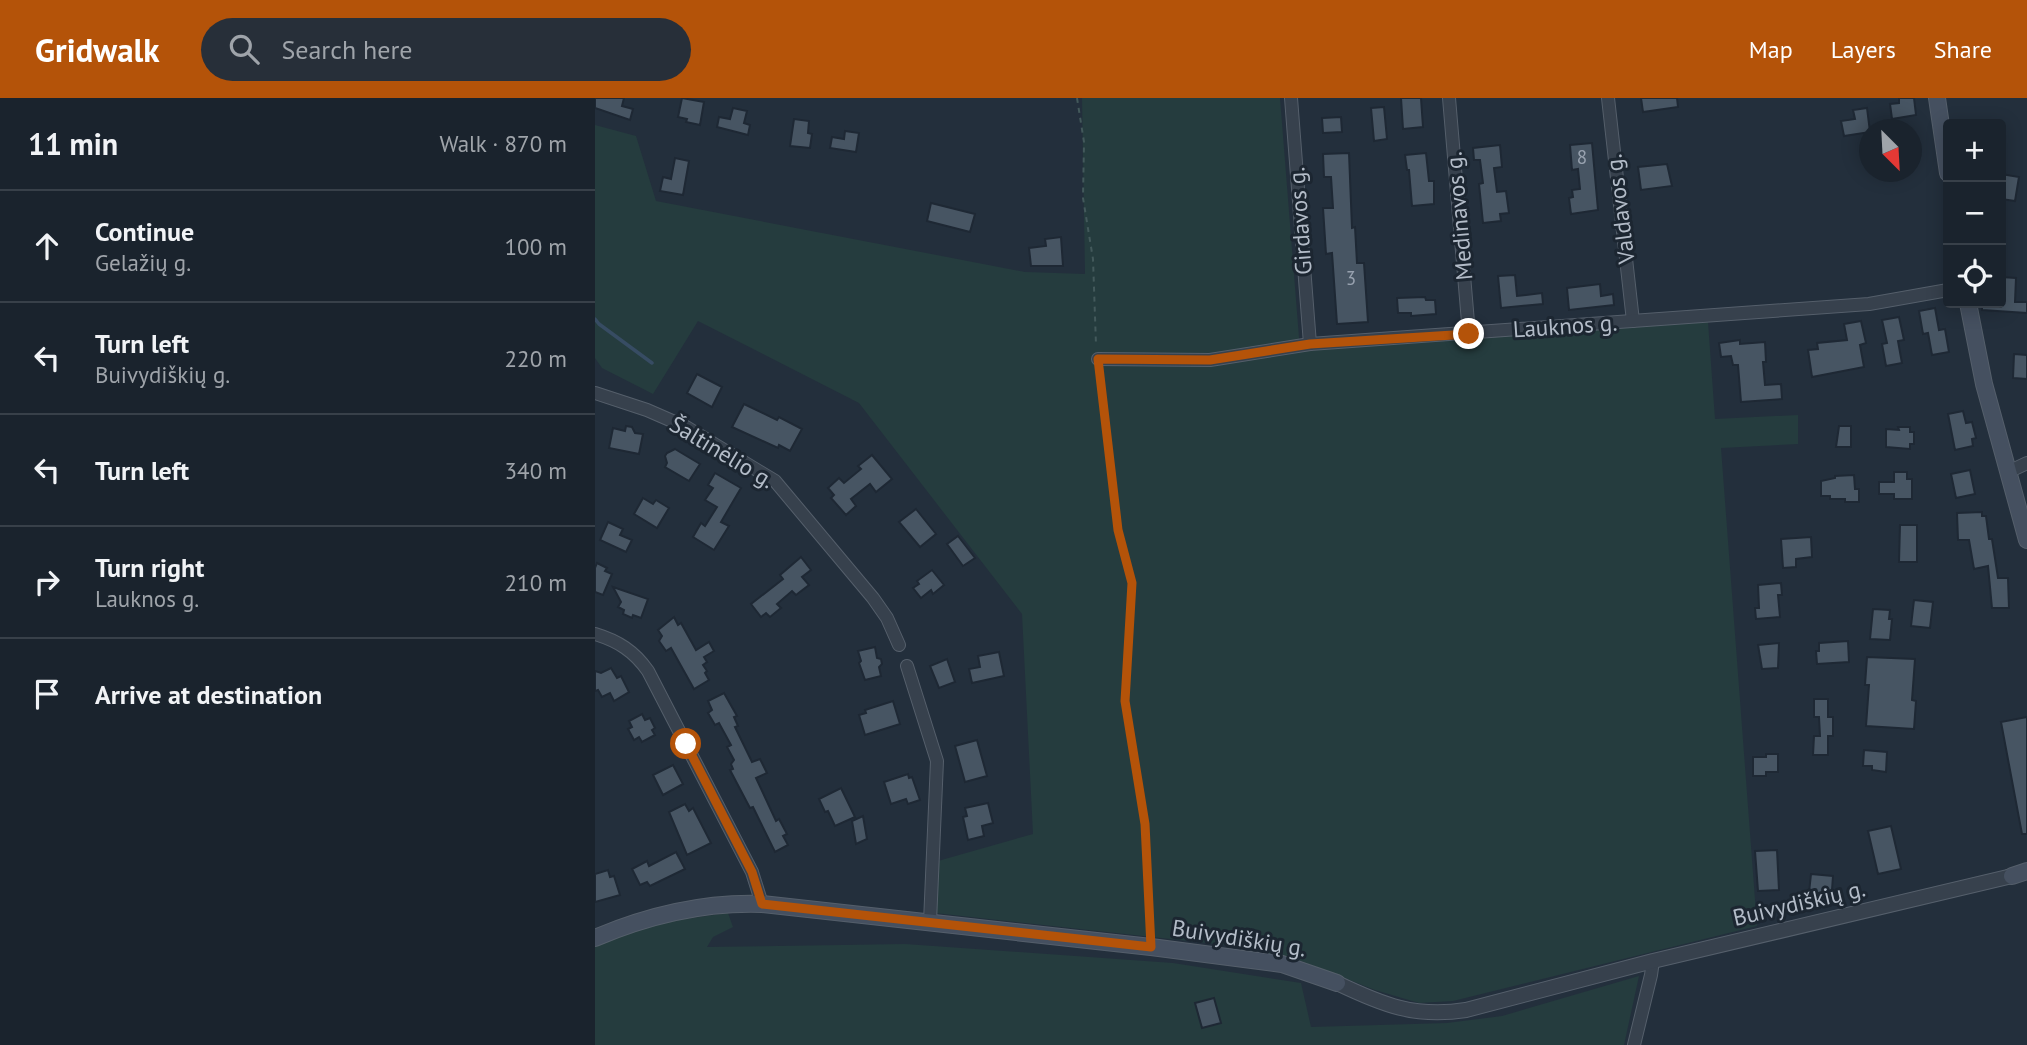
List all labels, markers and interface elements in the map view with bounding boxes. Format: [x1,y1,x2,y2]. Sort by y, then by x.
search box [201,18,691,81]
text: Gridwalk [35,28,159,71]
icon: search [225,30,263,68]
text: Search here [281,33,413,66]
text: Map [1749,34,1793,65]
text: Layers [1831,34,1896,65]
text: Share [1934,34,1992,65]
north arrow [1859,119,1922,182]
map controls [1943,119,2006,308]
button: + [1943,119,2006,182]
text: 11 min [28,124,118,163]
text: Walk · 870 m [440,129,567,158]
house number: 8 [1577,145,1587,169]
street label: Medinavos g. [1438,151,1479,281]
street label: Valdavos g. [1598,153,1641,266]
street label: Girdavos g. [1281,166,1318,276]
button: − [1943,182,2006,245]
text: Continue [95,215,194,248]
icon: ahead [28,227,66,265]
text: 100 m [505,232,567,261]
button: locate [1943,245,2006,308]
text: Gelažių g. [95,248,191,277]
house number: 3 [1346,266,1356,290]
street label: Lauknos g. [1512,307,1618,344]
route end [1453,318,1484,349]
text: Turn left [95,327,189,360]
icon: left [28,339,66,377]
text: 220 m [505,344,567,373]
text: Buivydiškių g. [95,360,230,389]
street label: Šaltinėlio g. [665,409,780,494]
icon: left [28,451,66,489]
text: Turn left [95,454,189,487]
text: 340 m [505,456,567,485]
text: Turn right [95,551,204,584]
icon: right [28,563,66,601]
text: 210 m [505,568,567,597]
text: Lauknos g. [95,584,199,613]
icon: arrive [28,675,66,713]
text: Arrive at destination [95,678,322,711]
route start [670,728,701,759]
street label: Buivydiškių g. [1730,873,1868,932]
street label: Buivydiškių g. [1170,913,1308,962]

